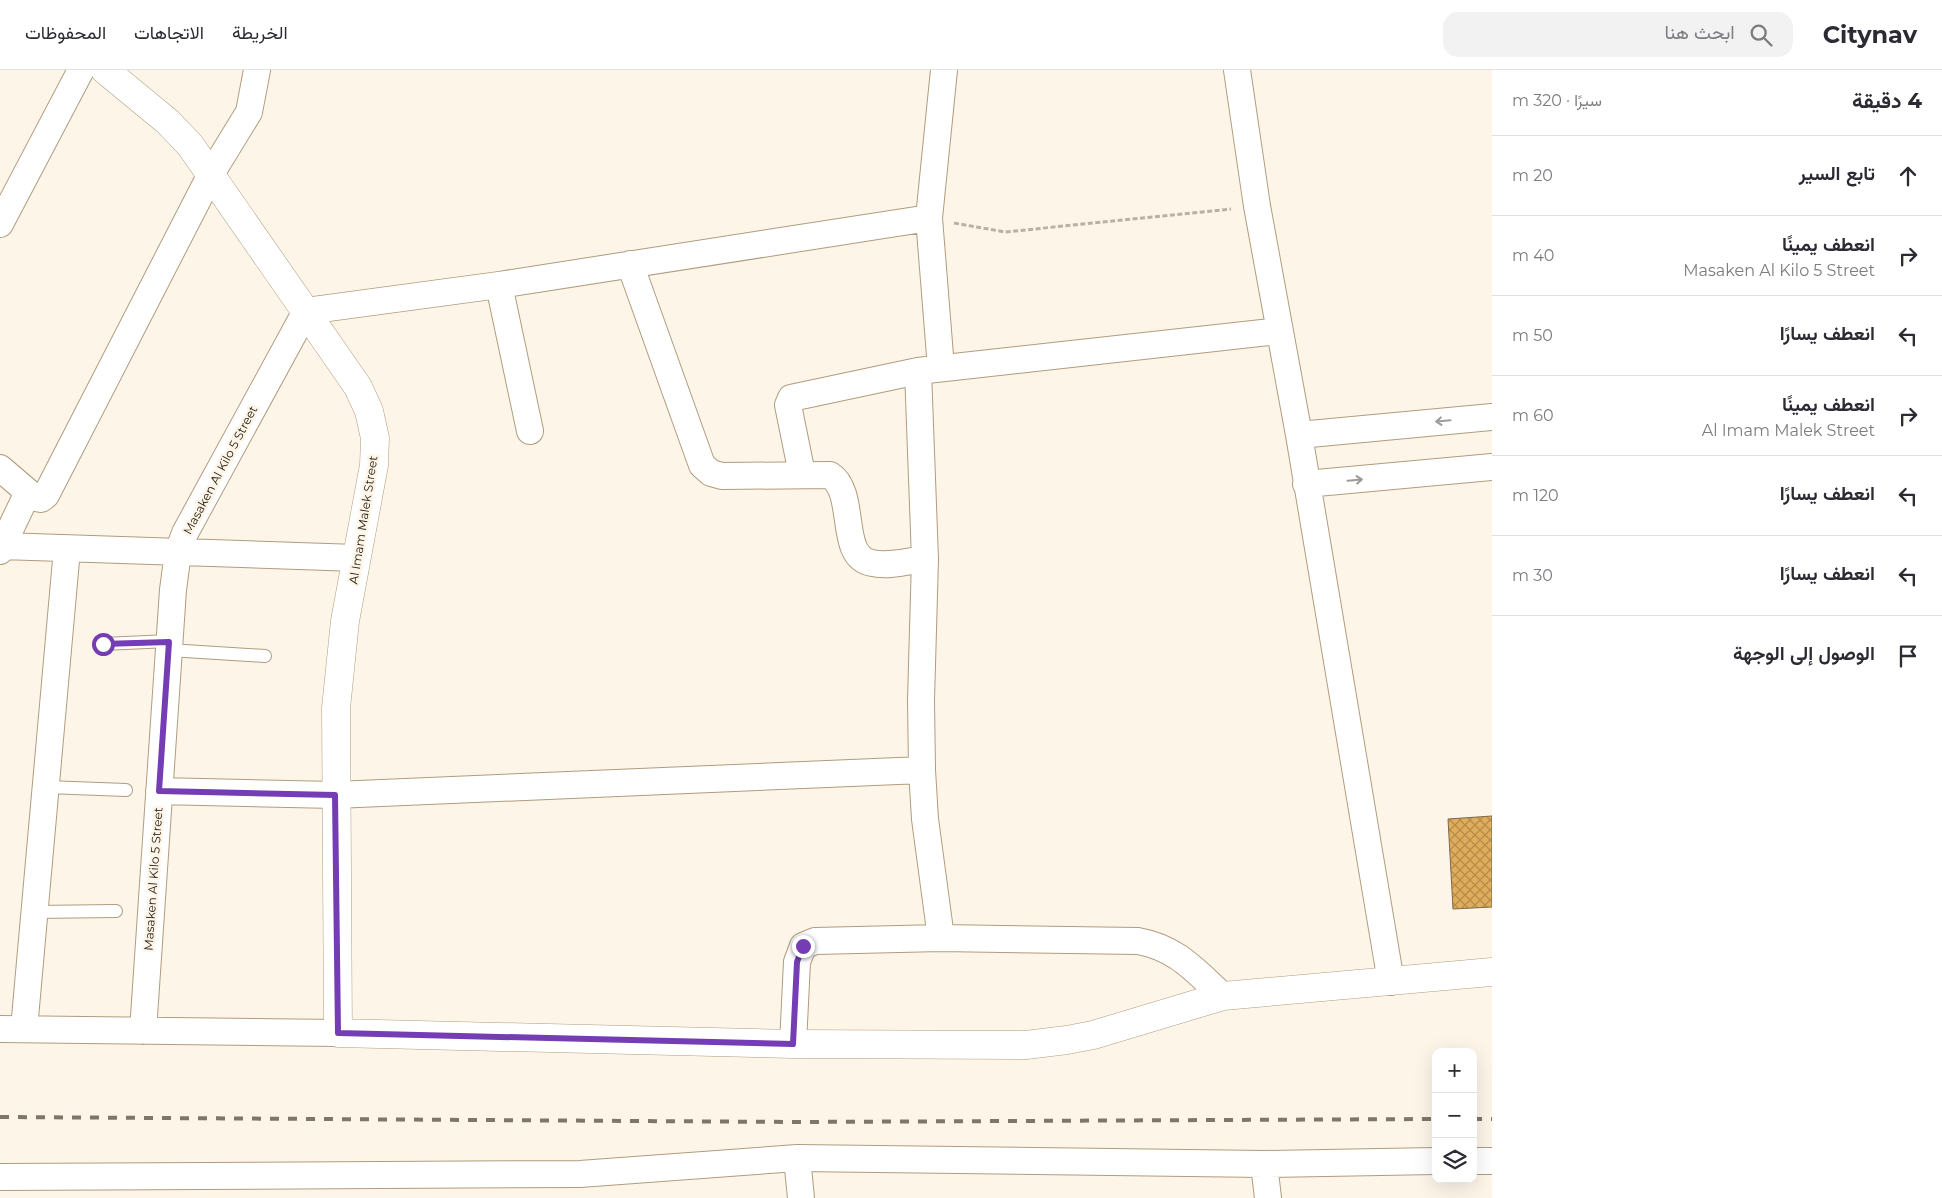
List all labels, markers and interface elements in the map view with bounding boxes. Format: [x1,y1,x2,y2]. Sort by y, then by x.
search box [1443,12,1793,57]
text: Citynav [1823,20,1917,49]
text: ابحث هنا [1665,21,1735,44]
icon: search [1747,21,1775,49]
text: المحفوظات [25,22,106,44]
text: الاتجاهات [134,22,204,44]
text: الخريطة [232,22,288,44]
text: 4 دقيقة [1852,88,1922,113]
text: سيرًا · 320 m [1512,91,1602,110]
text: تابع السير [1799,162,1875,185]
icon: ahead [1894,162,1922,190]
text: 20 m [1512,166,1553,185]
text: انعطف يمينًا [1782,233,1875,256]
icon: right [1894,242,1922,270]
text: 40 m [1512,246,1554,265]
text: Masaken Al Kilo 5 Street [1683,261,1875,280]
text: انعطف يسارًا [1780,322,1875,345]
icon: left [1894,322,1922,350]
text: 50 m [1512,326,1553,345]
text: انعطف يمينًا [1782,393,1875,416]
icon: right [1894,402,1922,430]
street label: Masaken Al Kilo 5 Street [180,403,260,537]
text: 60 m [1512,406,1554,425]
one-way arrow [1436,417,1452,426]
text: Al Imam Malek Street [1702,421,1875,440]
street label: Al Imam Malek Street [345,455,381,585]
one-way arrow [1347,475,1363,484]
text: انعطف يسارًا [1780,482,1875,505]
icon: left [1894,482,1922,510]
text: 120 m [1512,486,1559,505]
text: انعطف يسارًا [1780,562,1875,585]
icon: left [1894,562,1922,590]
text: 30 m [1512,566,1553,585]
route start [92,633,115,656]
text: الوصول إلى الوجهة [1733,642,1875,665]
icon: arrive [1894,642,1922,670]
street label: Masaken Al Kilo 5 Street [141,807,166,951]
route end [792,935,815,958]
map controls [1432,1048,1477,1183]
button: + [1432,1048,1477,1093]
button: − [1432,1093,1477,1138]
button: layers [1432,1138,1477,1183]

